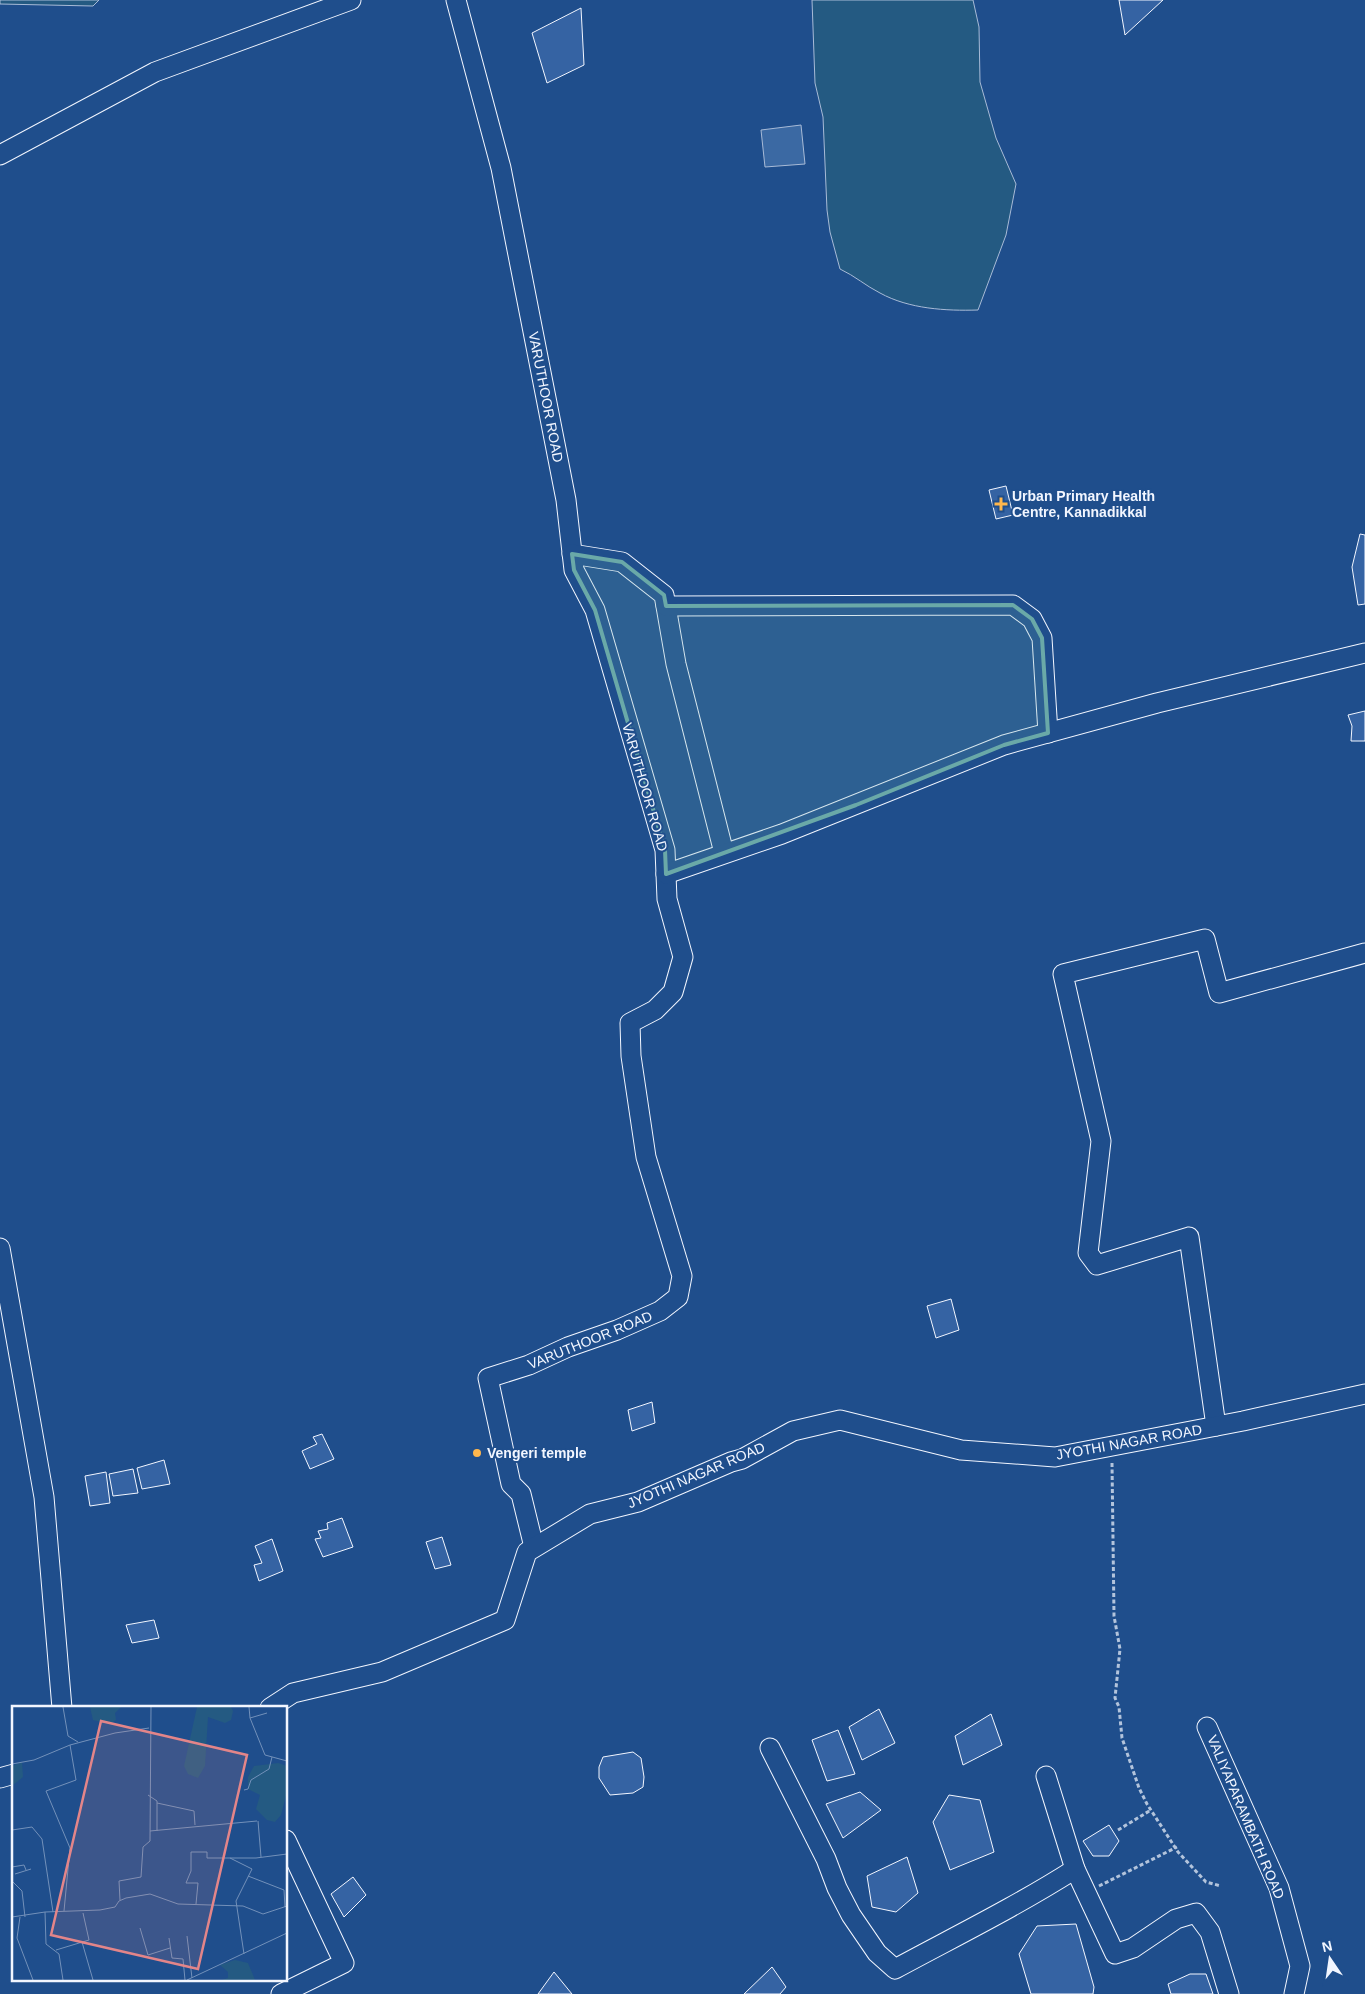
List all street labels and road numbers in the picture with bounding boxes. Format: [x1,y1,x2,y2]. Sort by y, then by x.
street label: VARUTHOOR ROAD [525,330,567,464]
street label: VARUTHOOR ROAD [619,721,671,853]
street label: VARUTHOOR ROAD [525,1308,655,1372]
street label: JYOTHI NAGAR ROAD [1055,1421,1203,1463]
street label: JYOTHI NAGAR ROAD [625,1439,767,1511]
street label: VALIYAPARAMBATH ROAD [1204,1733,1288,1901]

